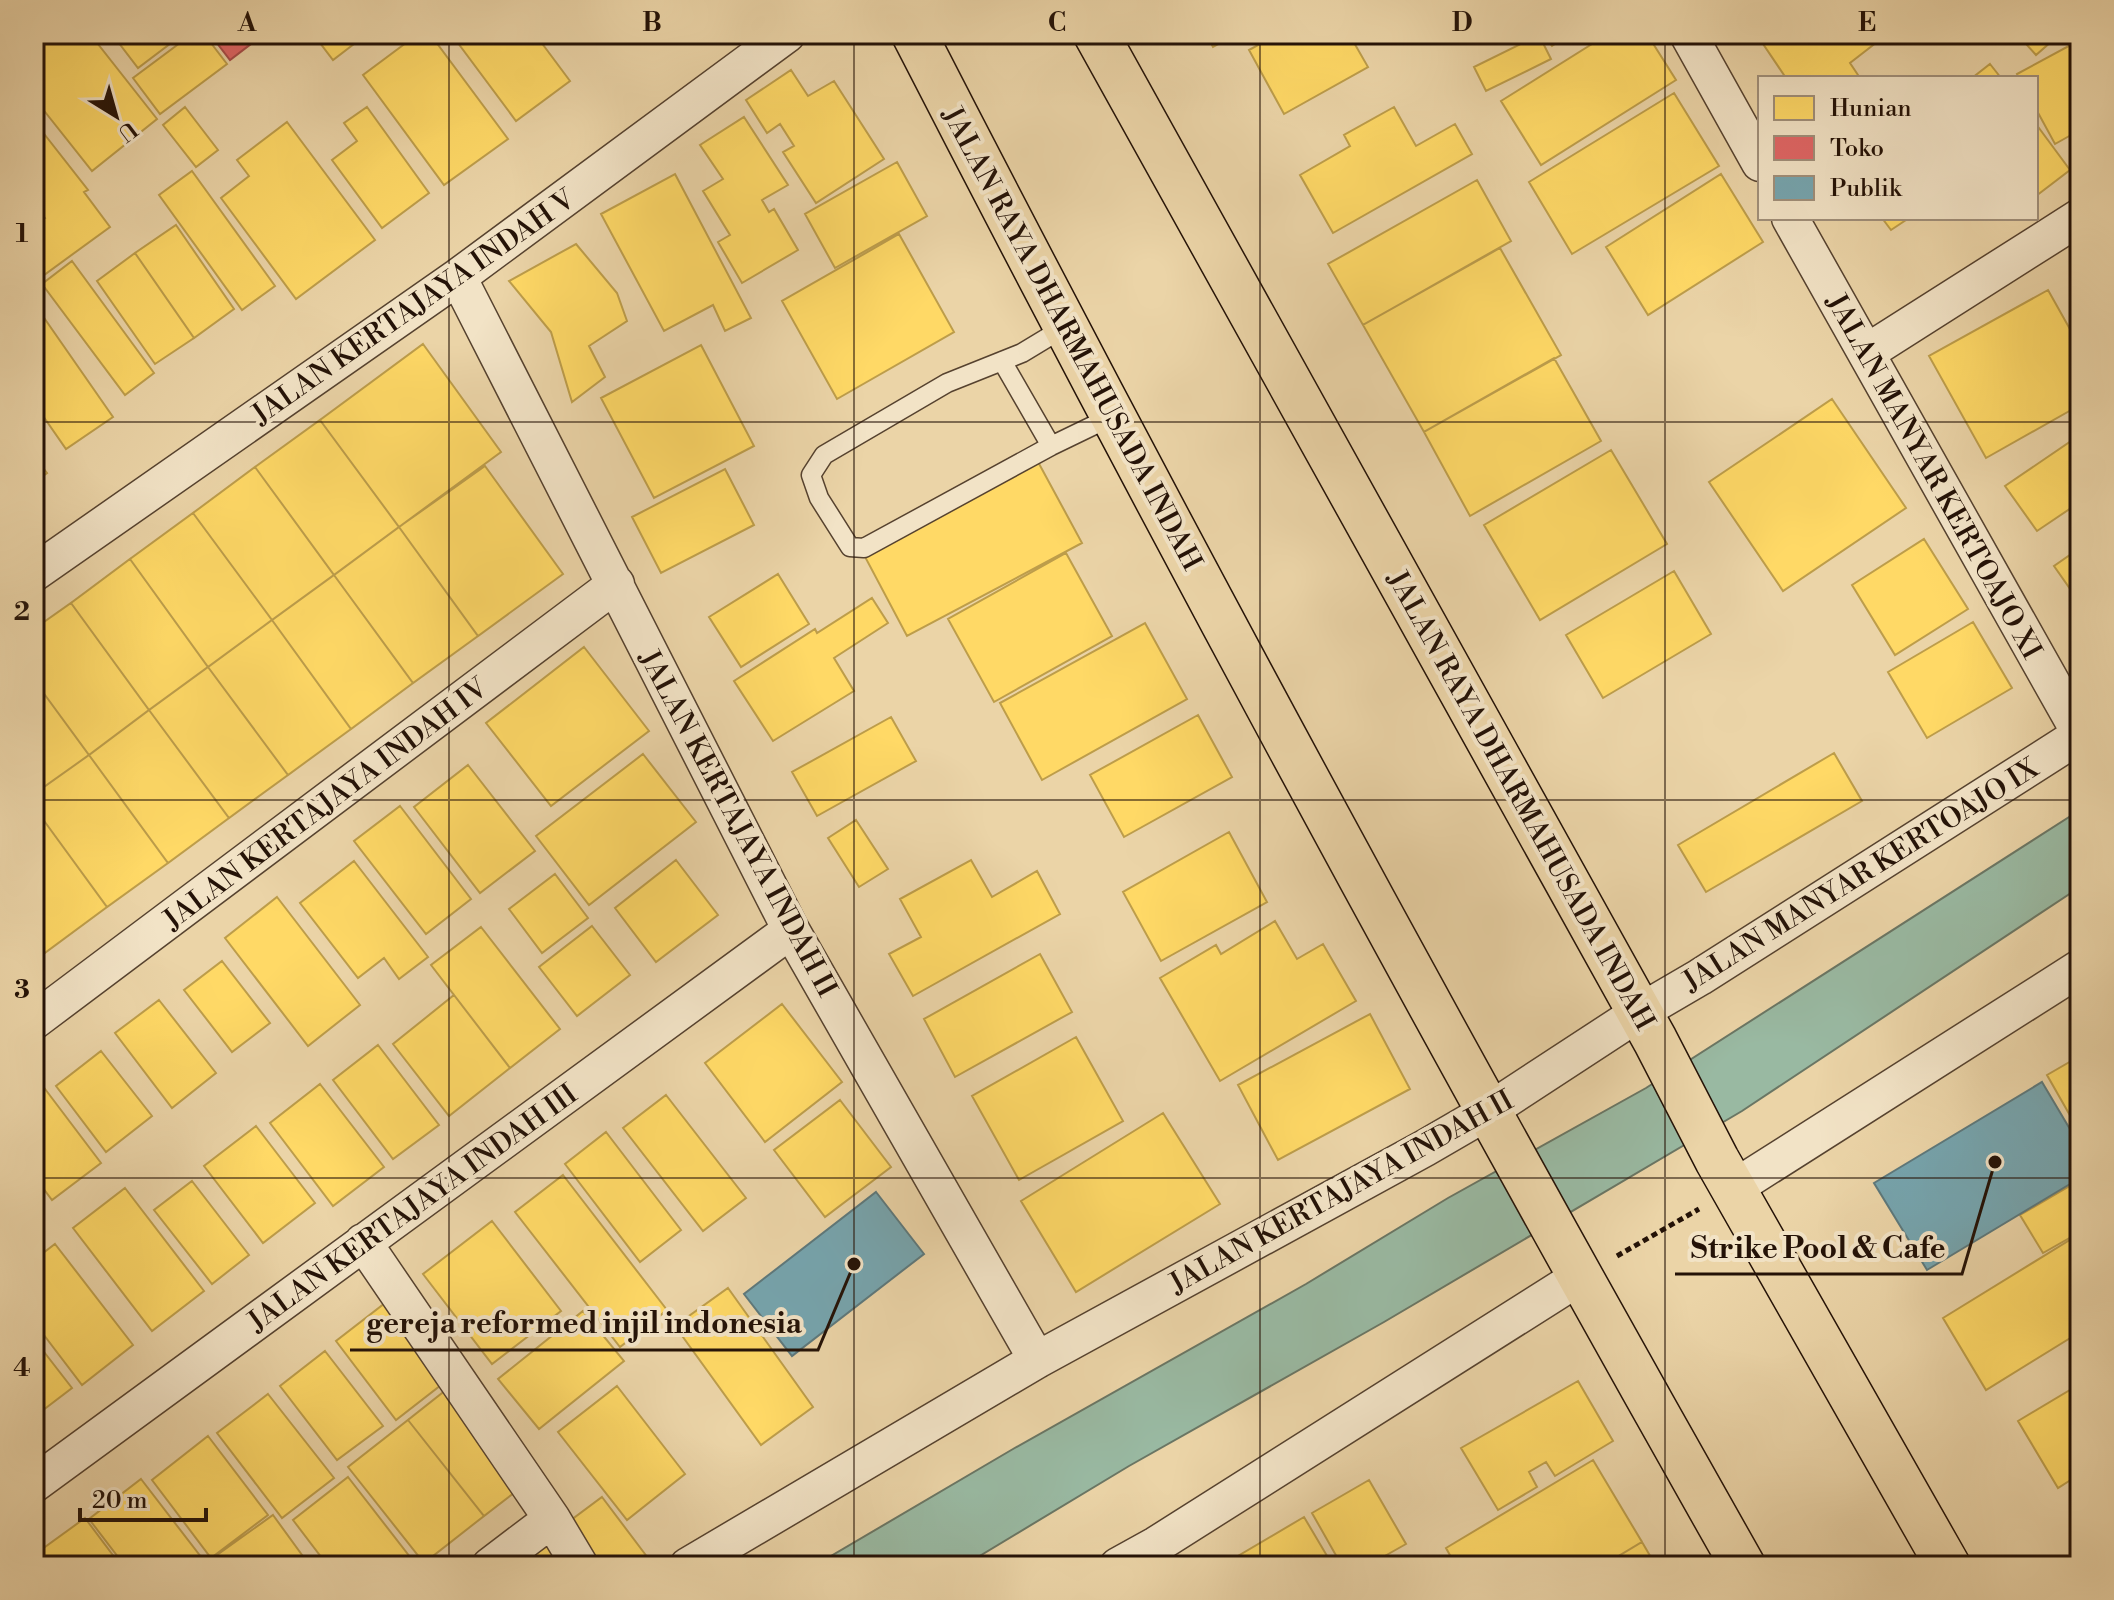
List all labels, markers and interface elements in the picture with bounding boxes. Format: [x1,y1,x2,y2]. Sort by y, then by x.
text: A [237,7,257,39]
text: B [642,7,662,39]
text: C [1048,7,1066,39]
text: D [1452,7,1472,39]
text: E [1858,7,1876,39]
north arrow [76,76,156,156]
legend [1758,76,2038,220]
text: Hunian [1830,94,1912,124]
street label: JALAN RAYA DHARMAHUSADA INDAH [934,100,1209,577]
text: U [112,115,142,147]
text: Toko [1830,134,1884,164]
text: Publik [1830,174,1903,204]
street label: JALAN KERTAJAYA INDAH V [245,182,583,433]
text: 1 [16,218,29,250]
street label: JALAN MANYAR KERTOAJO XI [1818,287,2049,666]
street label: JALAN RAYA DHARMAHUSADA INDAH [1379,564,1662,1037]
text: 2 [14,596,30,628]
street label: JALAN KERTAJAYA INDAH II [631,643,844,1003]
street label: JALAN KERTAJAYA INDAH IV [156,670,496,938]
street label: JALAN MANYAR KERTOAJO IX [1676,751,2046,1000]
text: 3 [14,974,30,1006]
street label: JALAN KERTAJAYA INDAH III [241,1077,585,1340]
street label: JALAN KERTAJAYA INDAH II [1163,1083,1520,1302]
callout: Strike Pool & Cafe [1675,1220,1962,1274]
text: Strike Pool & Cafe [1690,1230,1946,1268]
callout: gereja reformed injil indonesia [350,1296,818,1350]
text: gereja reformed injil indonesia [366,1305,803,1343]
text: 4 [13,1352,31,1384]
scale bar [80,1472,206,1522]
text: 20 m [92,1486,148,1516]

